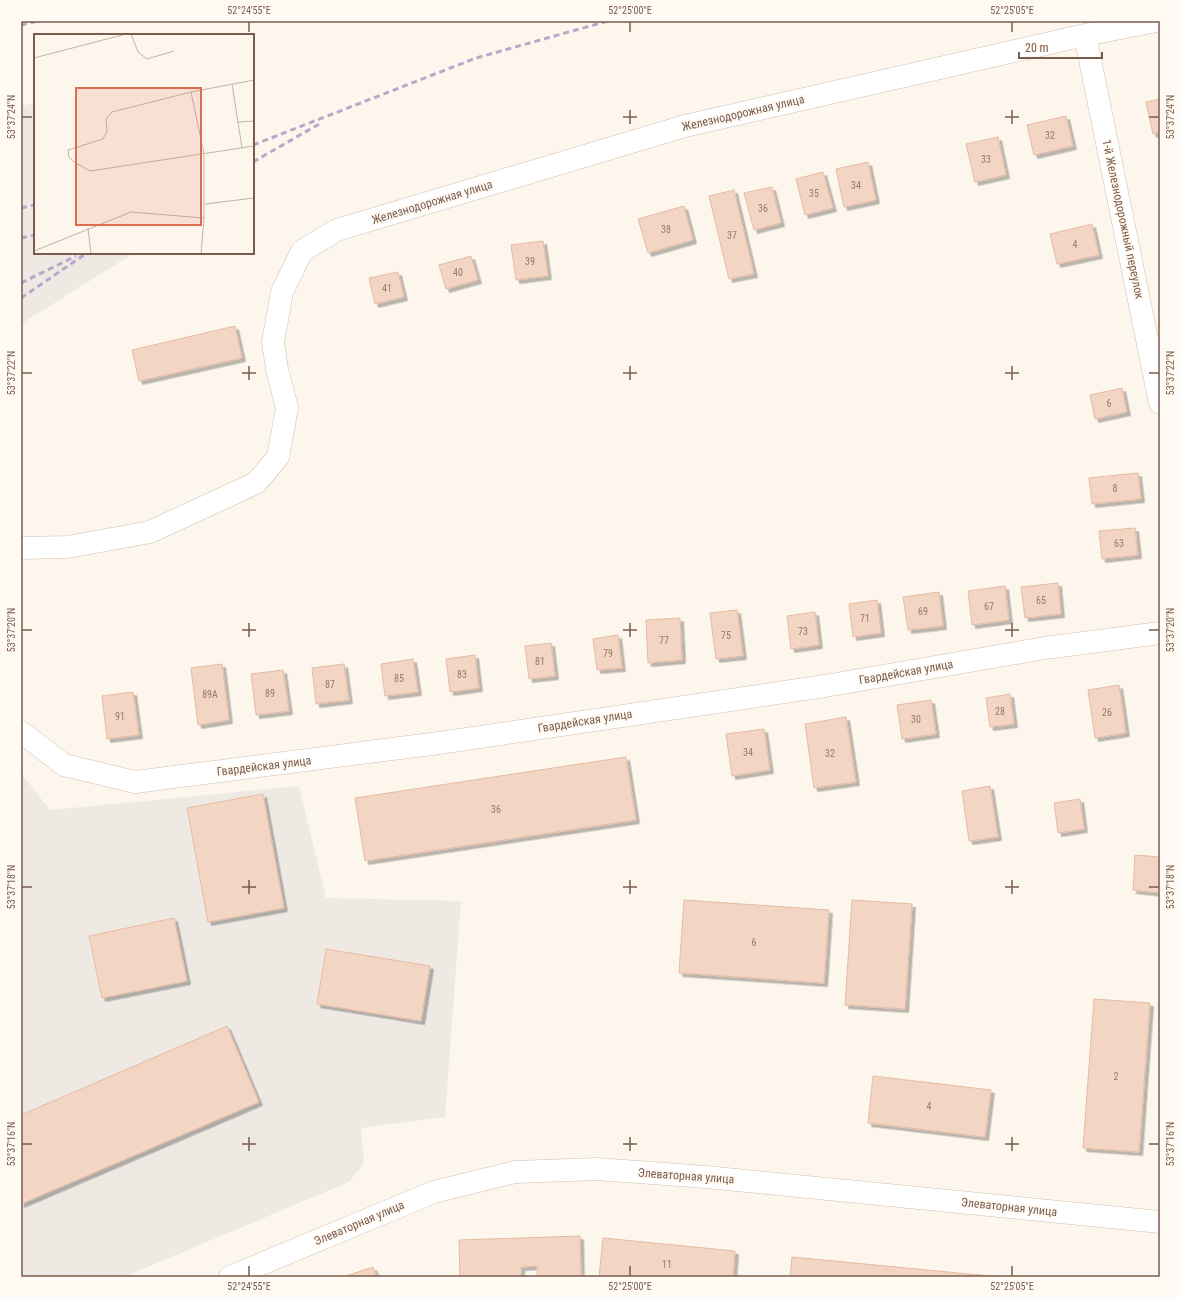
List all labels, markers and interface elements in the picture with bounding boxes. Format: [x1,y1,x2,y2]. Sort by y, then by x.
text: 52°24'55"E [227,5,271,16]
text: 52°25'00"E [608,5,652,16]
text: 52°25'05"E [990,5,1034,16]
inset map [34,34,254,254]
scale bar [1019,34,1102,60]
text: 20 m [1025,41,1049,55]
street label: Железнодорожная улица [680,92,806,134]
text: 53°37'24"N [6,95,17,139]
text: 53°37'24"N [1165,95,1176,139]
house number: 32 [1045,130,1055,141]
street label: 1-й Железнодорожный переулок [1099,138,1147,300]
house number: 33 [981,154,991,165]
street label: Железнодорожная улица [370,177,494,227]
house number: 34 [851,180,861,191]
house number: 35 [809,188,819,199]
house number: 36 [758,203,768,214]
house number: 38 [661,224,671,235]
house number: 37 [727,230,737,241]
house number: 4 [1073,239,1078,250]
house number: 39 [525,256,535,267]
house number: 40 [453,267,463,278]
house number: 41 [382,283,392,294]
text: 53°37'22"N [6,351,17,395]
text: 53°37'22"N [1165,351,1176,395]
house number: 6 [1107,398,1112,409]
house number: 8 [1113,483,1118,494]
house number: 63 [1114,538,1124,549]
house number: 65 [1036,595,1046,606]
house number: 67 [984,601,994,612]
house number: 69 [918,606,928,617]
text: 53°37'20"N [6,608,17,652]
text: 53°37'20"N [1165,608,1176,652]
house number: 71 [860,613,870,624]
house number: 73 [798,626,808,637]
house number: 75 [721,630,731,641]
house number: 77 [659,635,669,646]
house number: 79 [603,648,613,659]
house number: 81 [535,656,545,667]
street label: Гвардейская улица [858,657,954,687]
house number: 83 [457,669,467,680]
house number: 85 [394,673,404,684]
house number: 87 [325,679,335,690]
house number: 89 [265,688,275,699]
house number: 89А [202,689,218,700]
house number: 28 [995,706,1005,717]
street label: Гвардейская улица [537,707,633,735]
house number: 26 [1102,707,1112,718]
house number: 91 [115,711,125,722]
house number: 30 [911,714,921,725]
house number: 34 [743,747,753,758]
house number: 32 [825,748,835,759]
street label: Гвардейская улица [216,753,312,779]
house number: 36 [491,804,501,815]
text: 53°37'18"N [6,865,17,909]
text: 53°37'18"N [1165,865,1176,909]
house number: 6 [752,937,757,948]
house number: 2 [1114,1071,1119,1082]
house number: 4 [927,1101,932,1112]
text: 53°37'16"N [6,1122,17,1166]
text: 53°37'16"N [1165,1122,1176,1166]
street label: Элеваторная улица [637,1166,735,1186]
street label: Элеваторная улица [960,1195,1058,1219]
street label: Элеваторная улица [312,1198,406,1248]
house number: 11 [662,1259,672,1270]
text: 52°24'55"E [227,1281,271,1292]
text: 52°25'00"E [608,1281,652,1292]
text: 52°25'05"E [990,1281,1034,1292]

